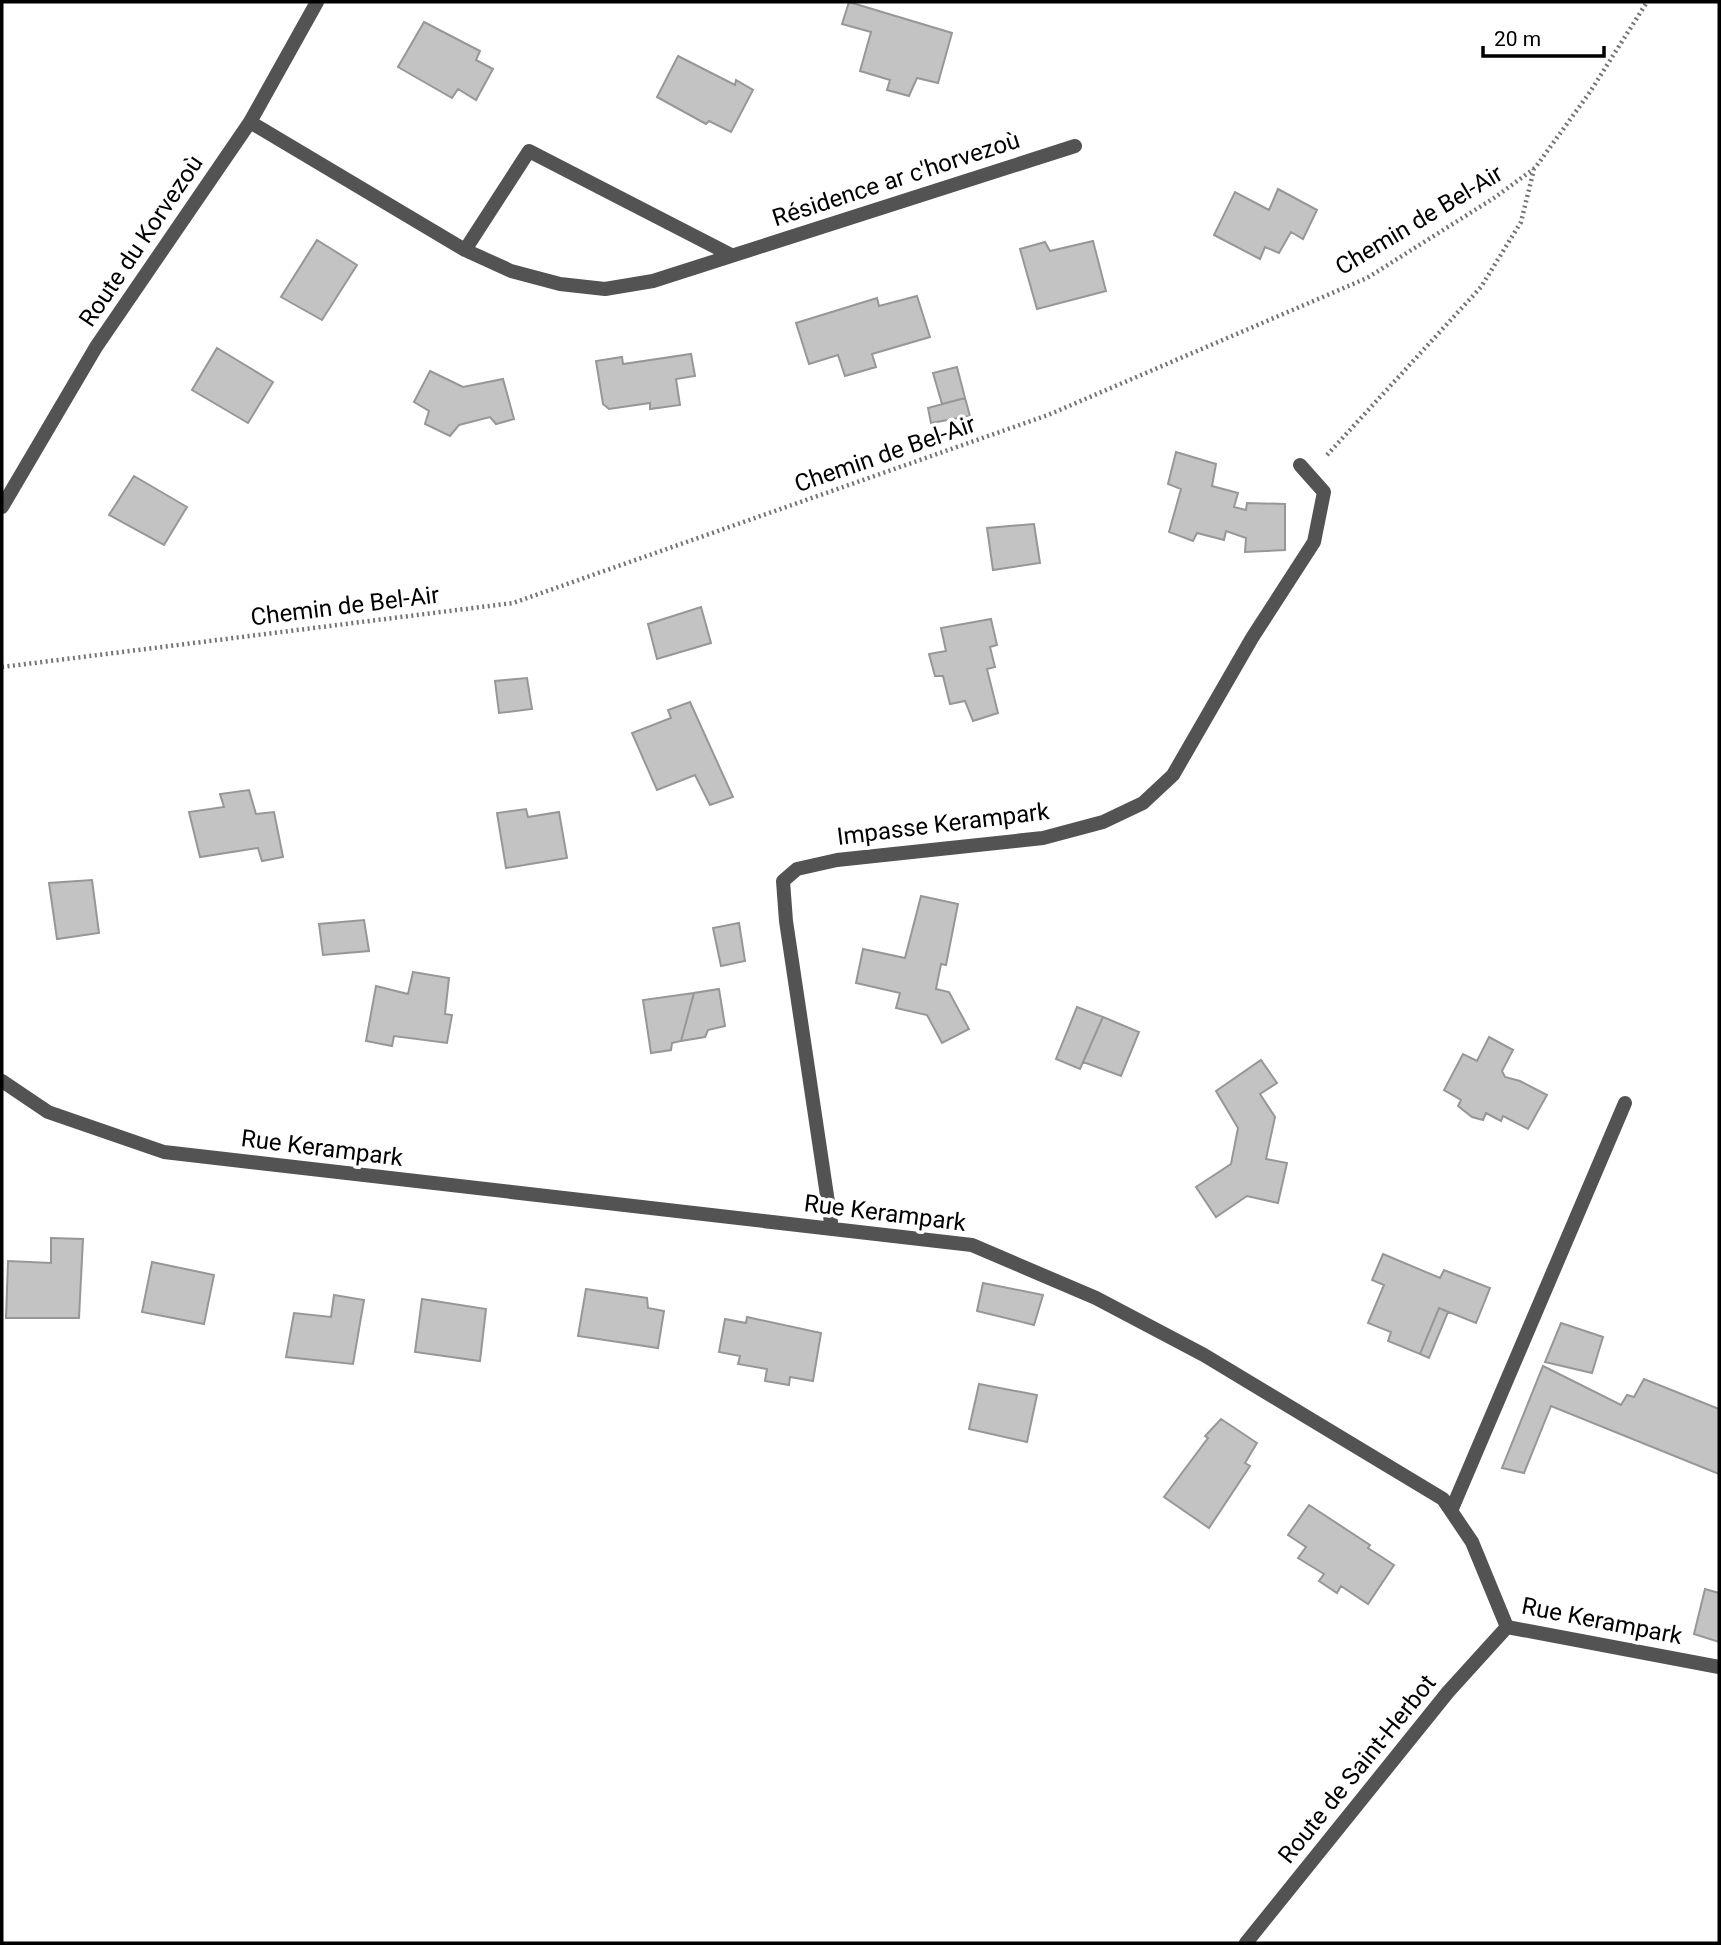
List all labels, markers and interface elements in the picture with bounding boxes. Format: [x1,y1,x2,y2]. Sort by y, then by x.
scale bar [1483,14,1604,58]
text: 20 m [1494,27,1541,51]
street label: Résidence ar c'horvezoù [769,126,1023,232]
street label: Route du Korvezoù [73,150,209,332]
street label: Chemin de Bel-Air [1331,159,1507,281]
street label: Chemin de Bel-Air [791,410,979,498]
street label: Chemin de Bel-Air [249,581,441,631]
street label: Impasse Kerampark [835,797,1052,851]
street label: Rue Kerampark [240,1124,405,1172]
street label: Rue Kerampark [803,1189,968,1237]
street label: Rue Kerampark [1519,1592,1685,1650]
street label: Route de Saint-Herbot [1272,1669,1442,1869]

